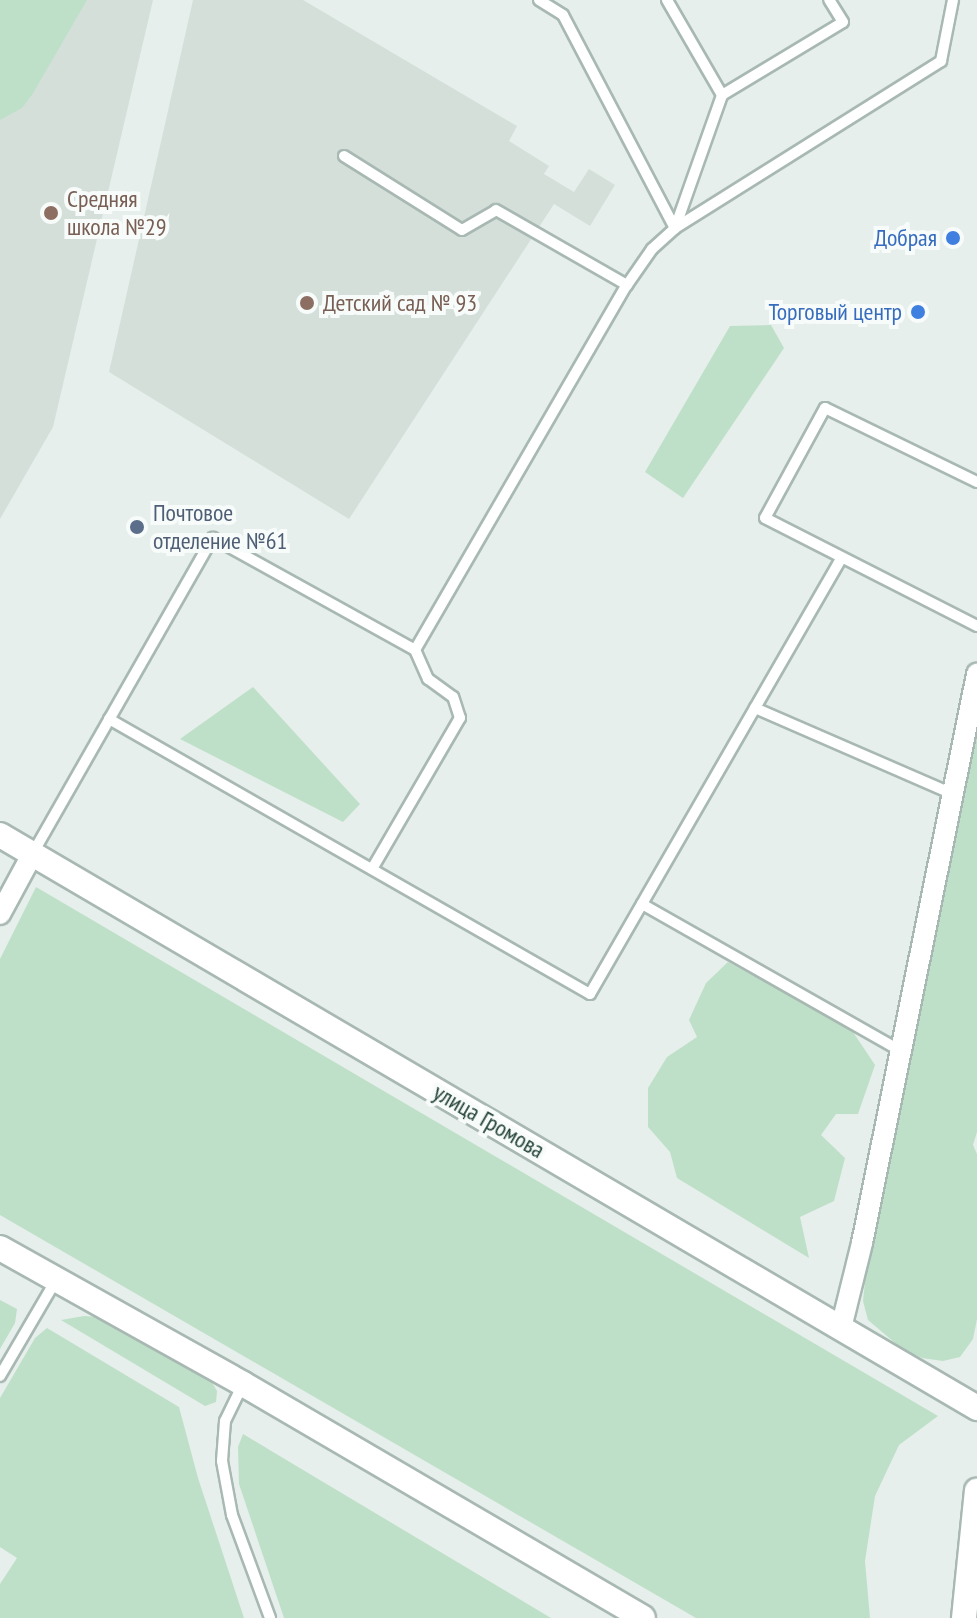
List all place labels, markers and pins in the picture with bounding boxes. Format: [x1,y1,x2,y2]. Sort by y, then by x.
place label: Средняя школа №29 [67,185,167,241]
marker: Средняя школа №29 [42,204,60,222]
place label: Добрая [874,224,937,252]
marker: Добрая [944,229,962,247]
place label: Детский сад № 93 [323,289,477,317]
marker: Детский сад № 93 [298,294,316,312]
place label: Торговый центр [768,298,902,326]
marker: Торговый центр [909,303,927,321]
place label: Почтовое отделение №61 [153,499,287,555]
marker: Почтовое отделение №61 [128,518,146,536]

